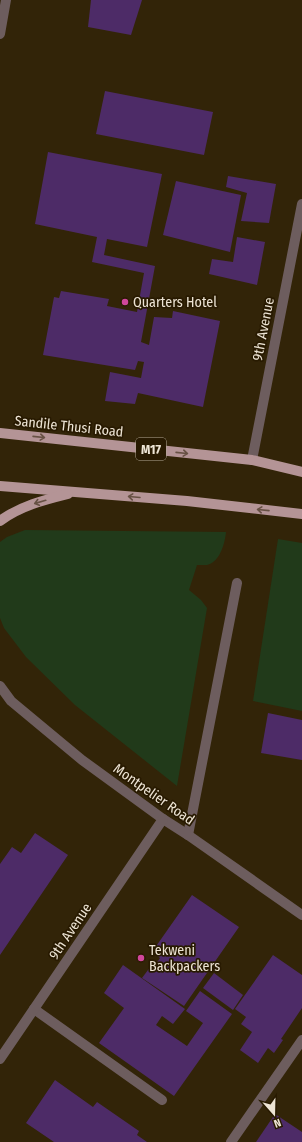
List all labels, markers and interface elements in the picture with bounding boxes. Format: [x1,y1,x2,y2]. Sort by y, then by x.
place label: Quarters Hotel [133,294,217,311]
street label: 9th Avenue [249,296,278,362]
marker: Quarters Hotel [120,297,130,307]
street label: Sandile Thusi Road [14,412,124,441]
one-way arrow [32,433,45,441]
road number: M17 [136,438,166,460]
one-way arrow [175,449,188,456]
one-way arrow [128,493,141,500]
one-way arrow [34,499,47,506]
one-way arrow [257,506,270,513]
street label: Montpelier Road [110,760,197,829]
street label: 9th Avenue [45,900,95,963]
place label: Tekweni Backpackers [149,942,220,975]
marker: Tekweni Backpackers [136,953,146,963]
north arrow [254,1094,294,1134]
text: N [272,1116,283,1130]

